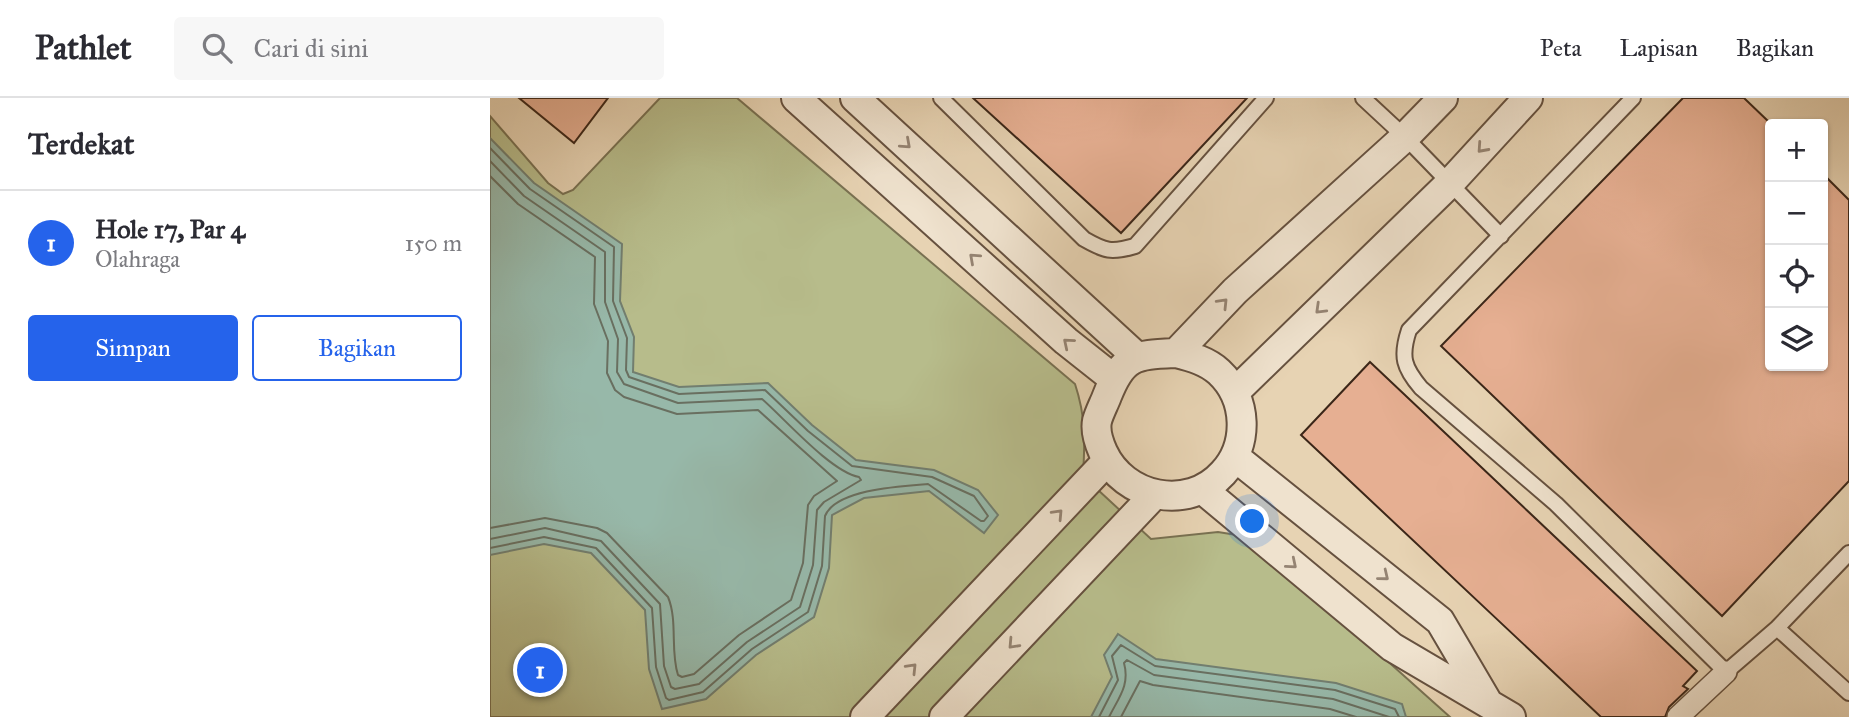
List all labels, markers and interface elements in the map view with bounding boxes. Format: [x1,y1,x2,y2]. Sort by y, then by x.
search box [174,17,664,80]
text: Pathlet [35,28,132,68]
icon: search [198,29,236,67]
text: Cari di sini [254,32,368,64]
text: Peta [1540,33,1582,63]
text: Lapisan [1620,33,1698,63]
text: Bagikan [1736,33,1814,63]
map controls [1765,119,1828,371]
button: + [1765,119,1828,182]
text: Terdekat [28,126,134,162]
one-way arrow [898,136,911,148]
one-way arrow [1477,140,1490,153]
button: − [1765,182,1828,245]
text: Hole 17, Par 4 [95,213,245,245]
text: 1 [46,229,56,257]
text: 150 m [405,229,462,257]
text: Olahraga [95,245,180,273]
button: locate [1765,245,1828,308]
one-way arrow [969,254,982,266]
one-way arrow [1215,298,1228,311]
one-way arrow [1315,300,1328,313]
button: layers [1765,308,1828,371]
button: Simpan [28,315,238,381]
button: Bagikan [252,315,462,381]
one-way arrow [1064,338,1076,351]
your location [1235,504,1269,538]
one-way arrow [1050,509,1063,522]
one-way arrow [1284,556,1297,568]
one-way arrow [1376,568,1389,580]
one-way arrow [1008,636,1021,649]
pin: 1 [517,644,563,696]
one-way arrow [904,663,917,676]

